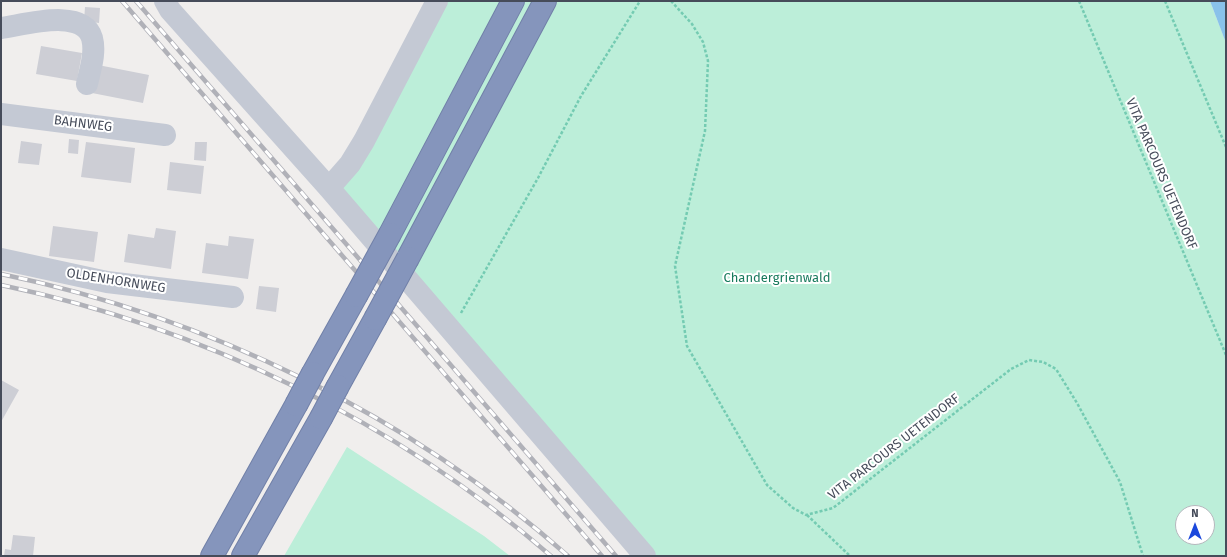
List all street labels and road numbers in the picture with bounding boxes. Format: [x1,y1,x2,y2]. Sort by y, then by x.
street label: VITA PARCOURS UETENDORF [1122,96,1200,252]
street label: BAHNWEG [53,113,113,135]
street label: OLDENHORNWEG [65,265,167,297]
street label: VITA PARCOURS UETENDORF [825,391,963,503]

